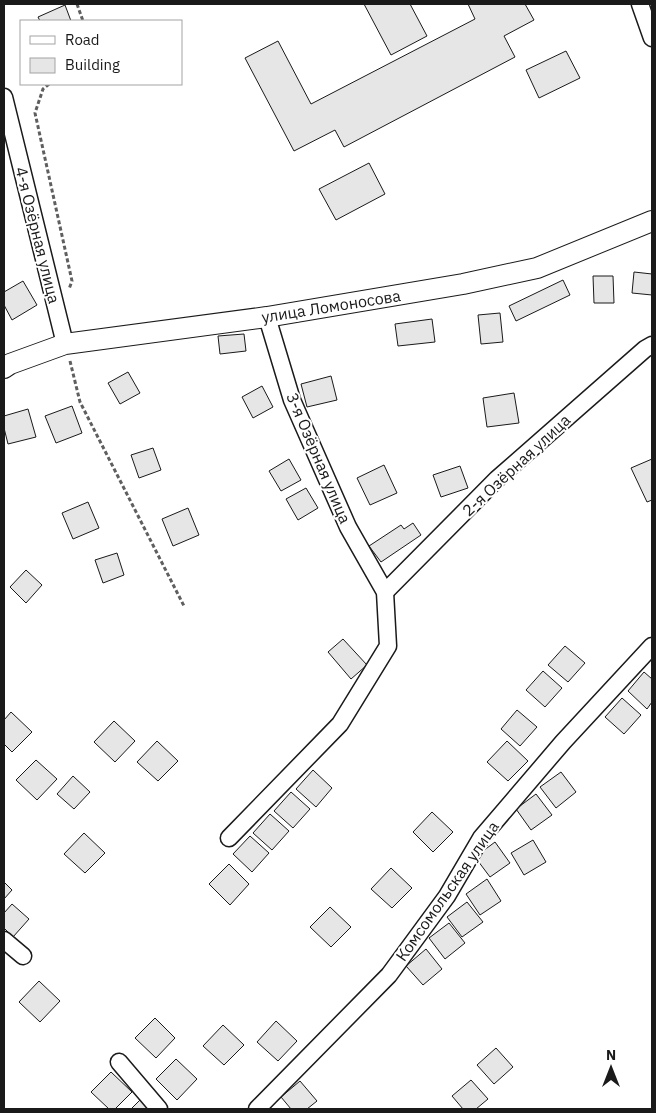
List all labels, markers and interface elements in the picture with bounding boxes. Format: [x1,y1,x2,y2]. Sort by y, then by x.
legend [20,20,182,85]
text: Road [65,30,100,49]
text: Building [65,55,120,74]
street label: 4-я Озёрная улица [11,165,65,306]
street label: улица Ломоносова [260,285,403,327]
street label: 3-я Озёрная улица [282,390,356,527]
street label: 2-я Озёрная улица [458,410,574,520]
street label: Комсомольская улица [391,817,503,965]
north arrow [586,1043,636,1093]
text: N [606,1046,616,1064]

